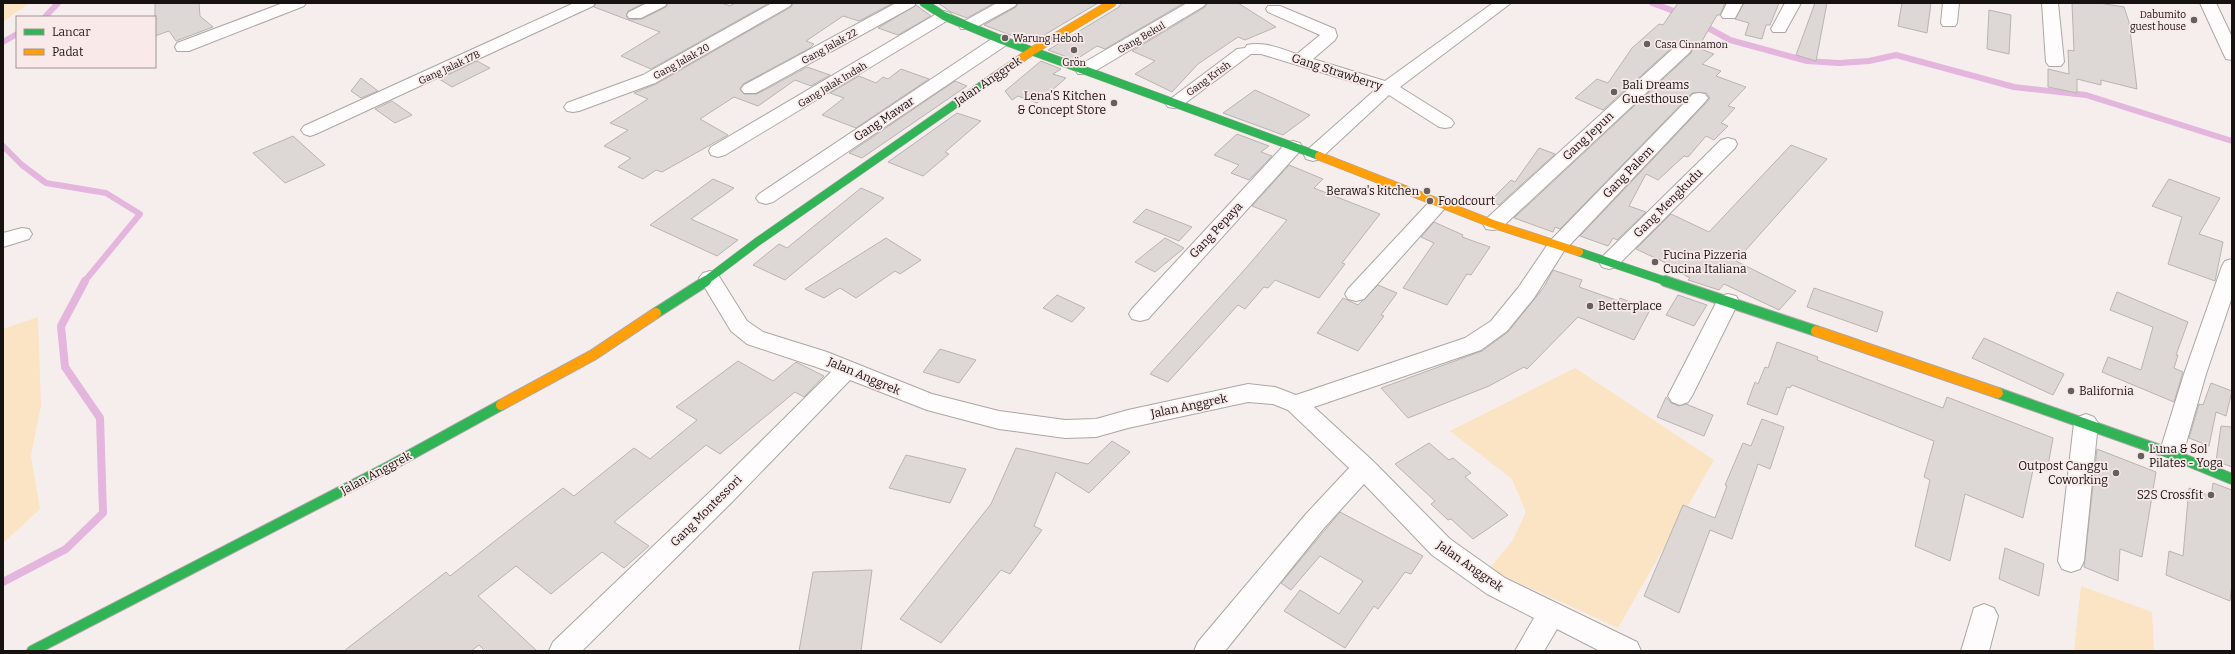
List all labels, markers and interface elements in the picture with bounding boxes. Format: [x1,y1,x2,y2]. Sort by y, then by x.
place label: Dabumito guest house [2130,9,2186,33]
marker: Dabumito guest house [2189,15,2199,25]
legend [16,16,156,68]
street label: Gang Bekul [1116,19,1168,56]
text: Lancar [52,25,91,39]
street label: Gang Jalak 22 [799,27,859,67]
marker: Warung Heboh [1000,33,1010,43]
place label: Warung Heboh [1013,33,1084,45]
marker: Casa Cinnamon [1642,39,1652,49]
place label: Casa Cinnamon [1655,39,1729,51]
street label: Gang Jalak 20 [651,41,712,82]
text: Padat [52,45,84,59]
marker: Grön [1069,45,1079,55]
street label: Gang Jalak 17B [417,48,482,87]
street label: Gang Strawberry [1290,51,1385,93]
street label: Jalan Anggrek [951,53,1024,109]
place label: Grön [1062,57,1086,69]
street label: Gang Krish [1184,58,1234,99]
street label: Gang Jalak Indah [796,59,870,110]
place label: Bali Dreams Guesthouse [1622,78,1689,106]
marker: Bali Dreams Guesthouse [1609,87,1619,97]
place label: Lena’S Kitchen & Concept Store [1017,89,1106,117]
street label: Gang Mawar [851,93,917,144]
marker: Lena’S Kitchen & Concept Store [1109,98,1119,108]
street label: Gang Jepun [1560,109,1617,163]
street label: Gang Palem [1600,143,1657,201]
street label: Gang Mengkudu [1631,165,1706,240]
place label: Berawa's kitchen [1326,184,1419,198]
marker: Berawa's kitchen [1422,186,1432,196]
place label: Foodcourt [1438,194,1496,208]
marker: Foodcourt [1425,196,1435,206]
street label: Gang Pepaya [1186,199,1246,261]
place label: Fucina Pizzeria Cucina Italiana [1663,248,1747,276]
marker: Fucina Pizzeria Cucina Italiana [1650,257,1660,267]
place label: Betterplace [1598,299,1662,313]
marker: Betterplace [1585,301,1595,311]
street label: Jalan Anggrek [825,354,903,398]
place label: Balifornia [2079,384,2134,398]
marker: Balifornia [2066,386,2076,396]
street label: Jalan Anggrek [1149,391,1229,421]
place label: Luna & Sol Pilates - Yoga [2149,442,2224,470]
street label: Jalan Anggrek [338,448,414,498]
marker: Luna & Sol Pilates - Yoga [2136,451,2146,461]
place label: Outpost Canggu Coworking [2018,459,2109,487]
marker: Outpost Canggu Coworking [2111,468,2121,478]
street label: Gang Montessori [668,472,745,549]
place label: S2S Crossfit [2137,488,2204,502]
marker: S2S Crossfit [2206,490,2216,500]
street label: Jalan Anggrek [1433,537,1506,594]

